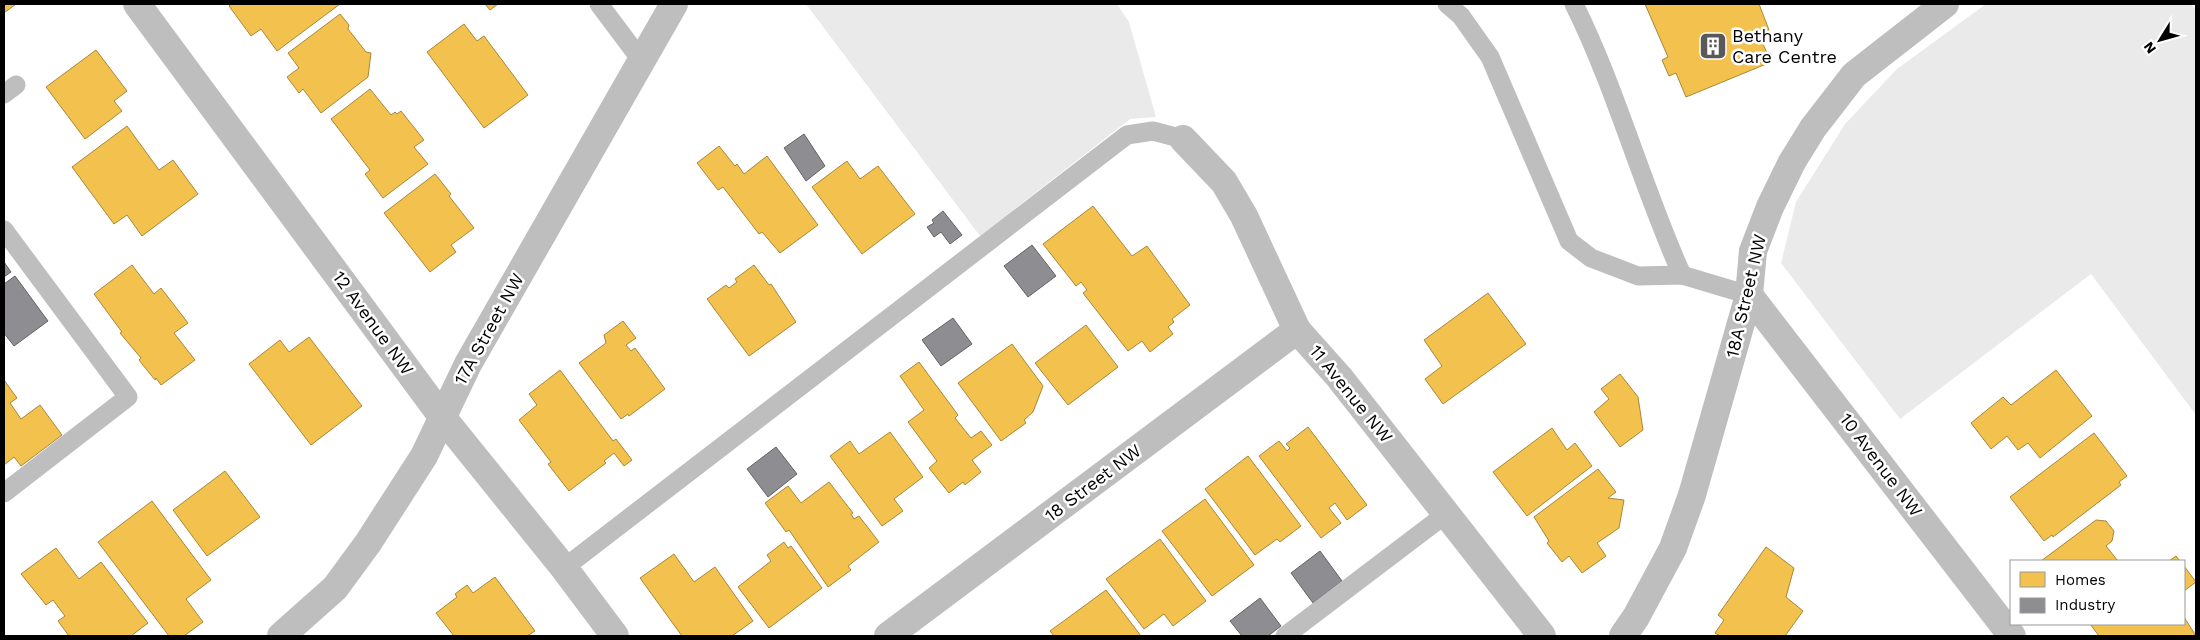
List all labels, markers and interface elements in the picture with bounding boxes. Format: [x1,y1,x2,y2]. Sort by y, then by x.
north arrow [2135,15,2185,65]
place label: Bethany Care Centre [1732,25,1837,67]
building icon: Bethany Care Centre [1698,31,1728,61]
text: N [2140,39,2159,57]
street label: 18A Street NW [1721,232,1770,360]
street label: 12 Avenue NW [329,267,418,379]
street label: 17A Street NW [449,269,528,388]
street label: 11 Avenue NW [1306,341,1397,447]
street label: 10 Avenue NW [1836,409,1927,521]
street label: 18 Street NW [1040,440,1145,526]
legend [2010,560,2185,625]
text: Homes [2055,571,2106,589]
text: Industry [2055,596,2116,614]

